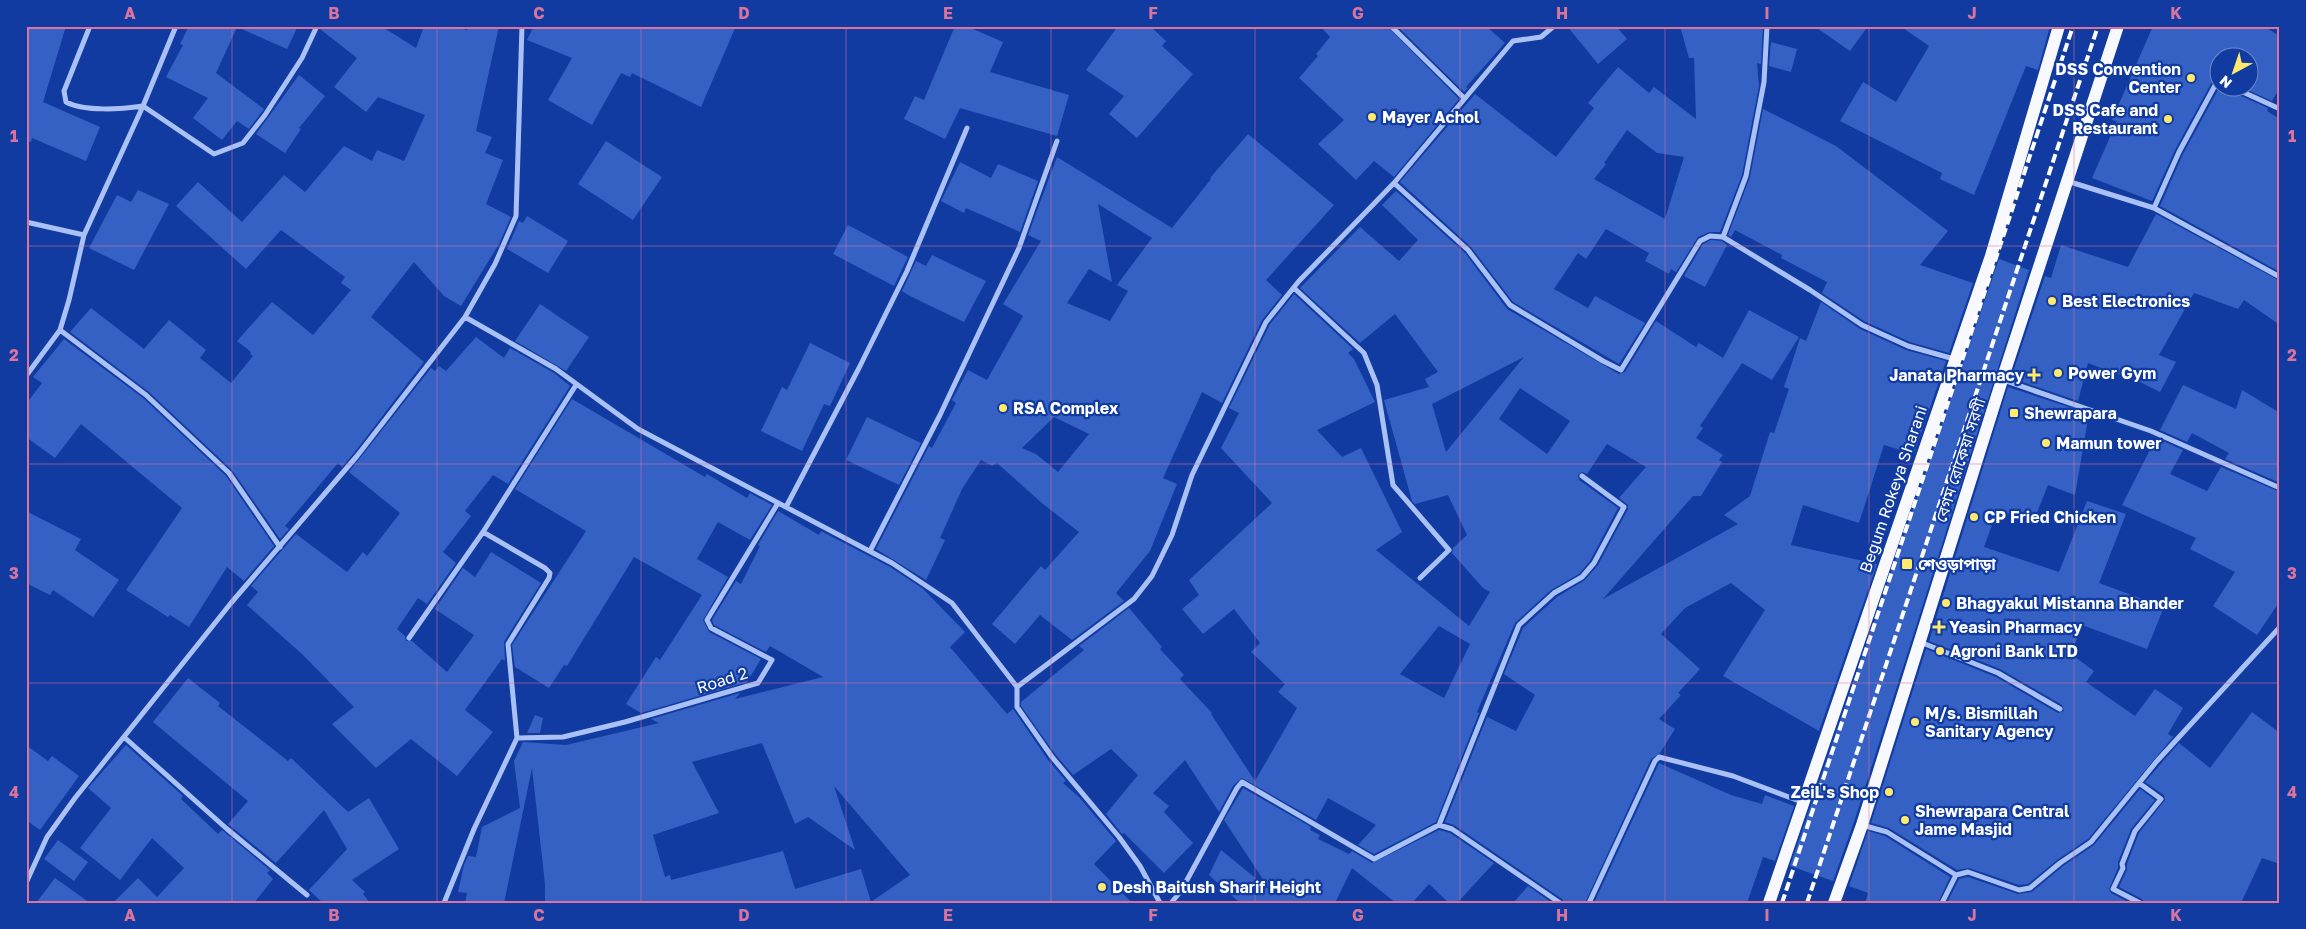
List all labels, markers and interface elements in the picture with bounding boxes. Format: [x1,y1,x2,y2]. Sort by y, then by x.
text: A [124,3,136,23]
text: B [328,3,340,23]
text: C [533,3,545,23]
text: D [738,3,750,23]
text: E [943,3,953,23]
text: F [1148,3,1158,23]
text: G [1352,3,1364,23]
text: H [1556,3,1568,23]
text: I [1764,3,1770,23]
text: J [1967,3,1977,23]
text: K [2170,3,2182,23]
north arrow [2208,48,2258,98]
place label: DSS Convention Center [2055,59,2181,97]
marker: DSS Convention Center [2185,72,2197,84]
text: N [2216,72,2235,92]
place label: DSS Cafe and Restaurant [2052,100,2158,138]
place label: Mayer Achol [1382,107,1480,127]
marker: Mayer Achol [1366,111,1378,123]
marker: DSS Cafe and Restaurant [2162,113,2174,125]
text: 1 [10,126,18,146]
text: 1 [2288,126,2296,146]
place label: Best Electronics [2062,291,2190,311]
marker: Best Electronics [2046,295,2058,307]
text: 2 [9,345,19,365]
text: 2 [2287,345,2297,365]
place label: Power Gym [2068,363,2156,383]
place label: Janata Pharmacy [1889,365,2024,385]
marker: Power Gym [2052,367,2064,379]
marker: Janata Pharmacy [2028,369,2040,381]
street label: বেগম রোকেয়া সরণী [1930,395,1990,525]
place label: RSA Complex [1013,398,1119,418]
marker: RSA Complex [997,402,1009,414]
street label: Begum Rokeya Sharani [1855,403,1931,575]
place label: Shewrapara [2024,403,2117,423]
marker: Shewrapara [2008,407,2020,419]
place label: Mamun tower [2056,433,2162,453]
marker: Mamun tower [2040,437,2052,449]
place label: CP Fried Chicken [1984,507,2116,527]
marker: CP Fried Chicken [1968,511,1980,523]
place label: শেওড়াপাড়া [1918,554,1996,574]
marker: শেওড়াপাড়া [1900,557,1914,571]
text: 3 [9,563,19,583]
text: 3 [2287,563,2297,583]
place label: Bhagyakul Mistanna Bhander [1956,593,2184,613]
marker: Bhagyakul Mistanna Bhander [1940,597,1952,609]
place label: Yeasin Pharmacy [1949,617,2083,637]
marker: Yeasin Pharmacy [1933,621,1945,633]
place label: Agroni Bank LTD [1950,641,2078,661]
marker: Agroni Bank LTD [1934,645,1946,657]
street label: Road 2 [694,662,750,698]
place label: M/s. Bismillah Sanitary Agency [1925,703,2054,741]
marker: M/s. Bismillah Sanitary Agency [1909,716,1921,728]
text: 4 [9,782,19,802]
place label: ZeiL's Shop [1791,782,1879,802]
text: 4 [2287,782,2297,802]
marker: ZeiL's Shop [1883,786,1895,798]
place label: Shewrapara Central Jame Masjid [1915,801,2070,839]
marker: Shewrapara Central Jame Masjid [1899,814,1911,826]
place label: Desh Baitush Sharif Height [1112,877,1321,897]
marker: Desh Baitush Sharif Height [1096,881,1108,893]
text: A [124,905,136,925]
text: B [328,905,340,925]
text: C [533,905,545,925]
text: D [738,905,750,925]
text: E [943,905,953,925]
text: F [1148,905,1158,925]
text: G [1352,905,1364,925]
text: H [1556,905,1568,925]
text: I [1764,905,1770,925]
text: J [1967,905,1977,925]
text: K [2170,905,2182,925]

